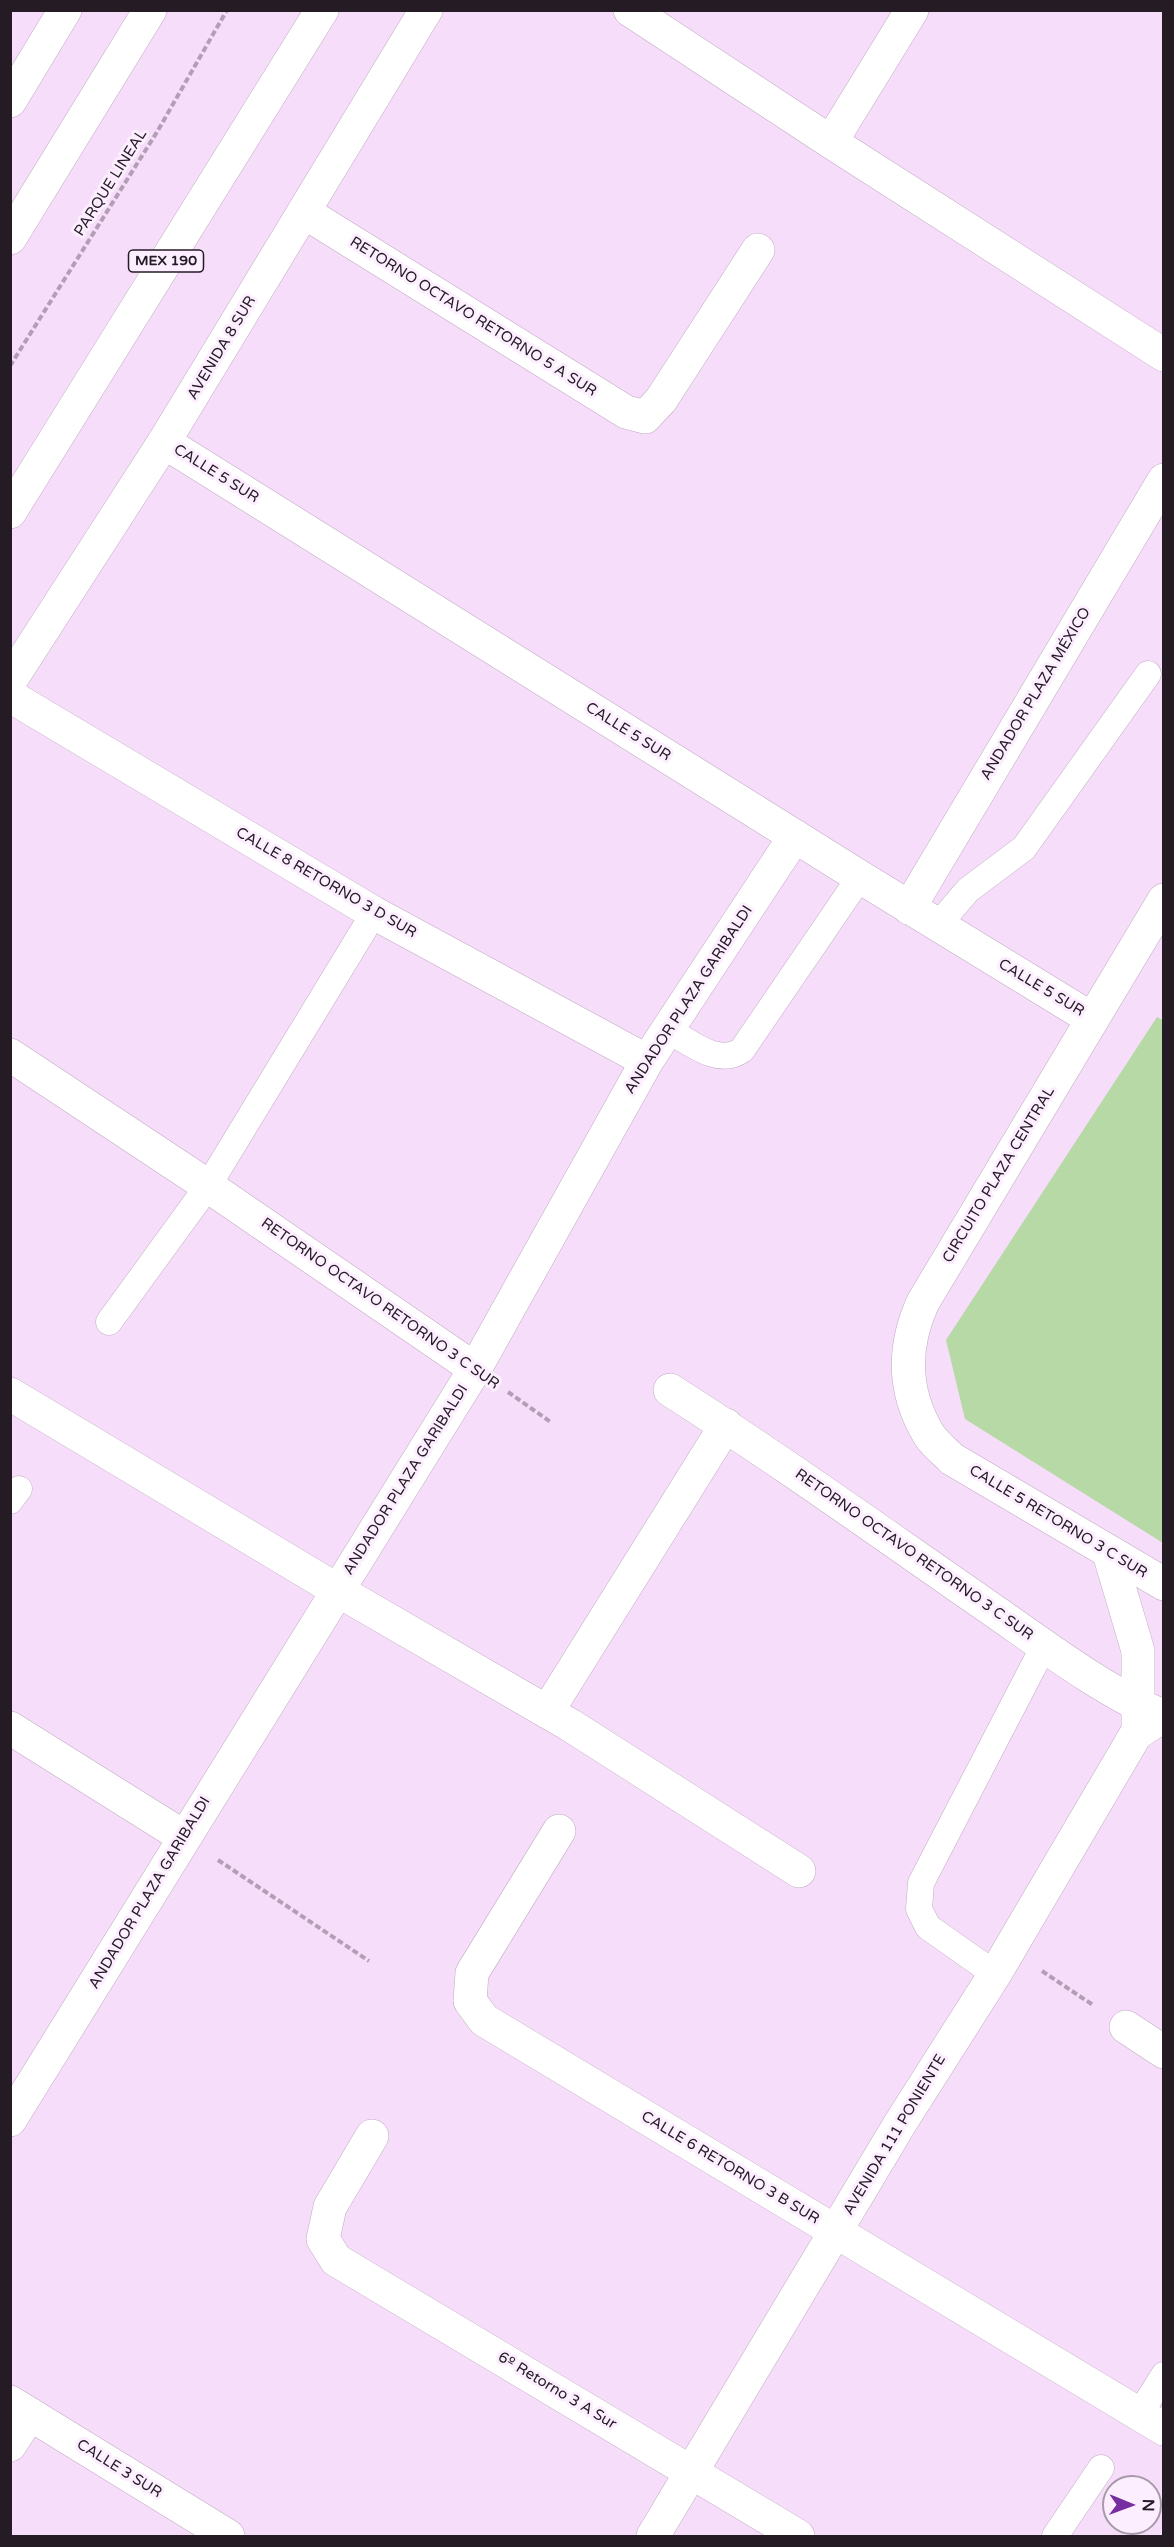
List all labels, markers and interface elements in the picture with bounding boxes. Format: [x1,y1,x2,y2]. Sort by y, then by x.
street label: PARQUE LINEAL [71,126,151,240]
street label: RETORNO OCTAVO RETORNO 5 A SUR [346,233,600,401]
road number: MEX 190 [128,250,204,272]
street label: AVENIDA 8 SUR [184,293,260,403]
street label: CALLE 5 SUR [170,441,262,507]
street label: ANDADOR PLAZA MÉXICO [977,604,1095,784]
street label: CALLE 5 SUR [582,699,674,765]
street label: CALLE 8 RETORNO 3 D SUR [233,824,419,942]
street label: ANDADOR PLAZA GARIBALDI [621,902,757,1098]
street label: CALLE 5 SUR [995,955,1087,1021]
street label: CIRCUITO PLAZA CENTRAL [939,1084,1059,1266]
street label: RETORNO OCTAVO RETORNO 3 C SUR [257,1214,503,1394]
street label: ANDADOR PLAZA GARIBALDI [340,1382,472,1578]
street label: CALLE 5 RETORNO 3 C SUR [966,1462,1150,1582]
street label: RETORNO OCTAVO RETORNO 3 C SUR [791,1465,1037,1645]
street label: ANDADOR PLAZA GARIBALDI [85,1794,215,1992]
street label: AVENIDA 111 PONIENTE [840,2051,950,2219]
street label: CALLE 6 RETORNO 3 B SUR [638,2108,822,2228]
street label: 6º Retorno 3 A Sur [494,2348,620,2434]
street label: CALLE 3 SUR [73,2436,165,2502]
north arrow [1102,2475,1162,2535]
text: N [1138,2499,1158,2512]

